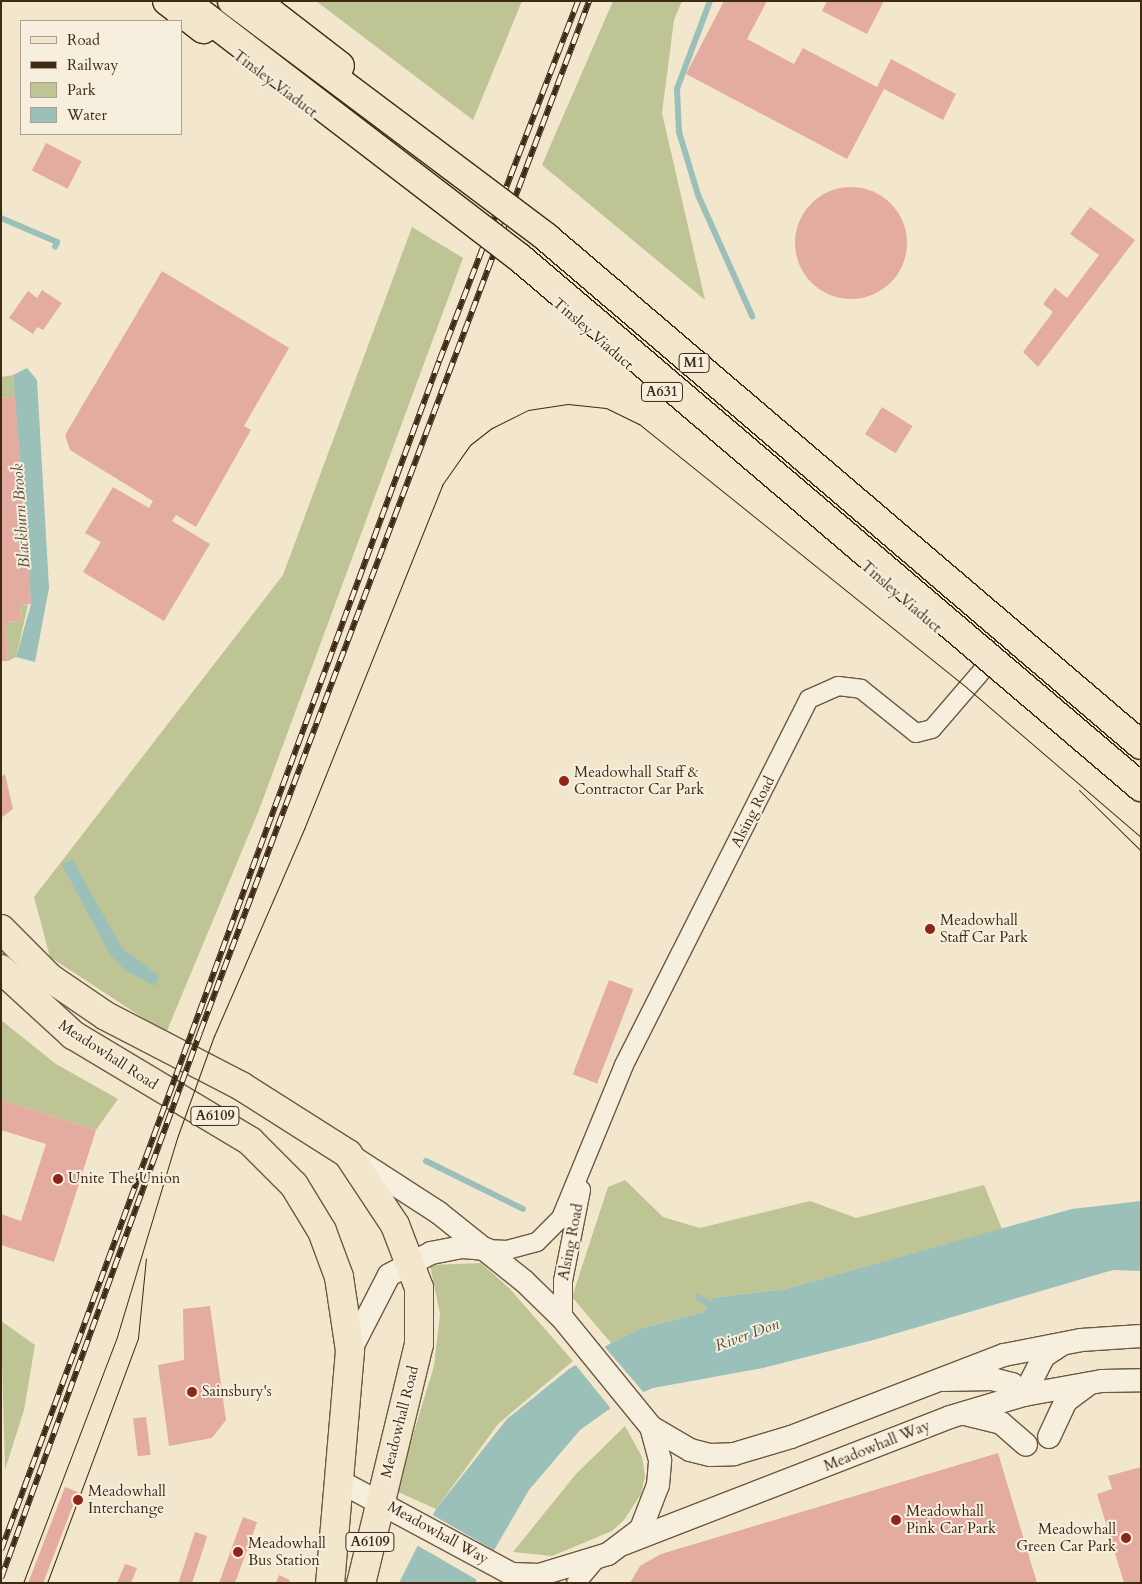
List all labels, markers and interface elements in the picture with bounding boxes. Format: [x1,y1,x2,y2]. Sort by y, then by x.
legend [20,20,182,135]
text: Road [67,30,100,50]
street label: Tinsley Viaduct [229,46,321,122]
text: Railway [67,55,118,75]
text: Park [67,80,96,100]
text: Water [67,105,107,125]
street label: Tinsley Viaduct [549,294,637,374]
road number: M1 [678,352,710,374]
road number: A631 [641,381,683,404]
water label: Blackburn Brook [8,463,34,569]
street label: Tinsley Viaduct [857,557,945,637]
place label: Meadowhall Staff & Contractor Car Park [574,763,704,798]
street label: Alsing Road [727,773,779,851]
marker: Meadowhall Staff & Contractor Car Park [558,775,570,787]
place label: Meadowhall Staff Car Park [940,911,1028,946]
marker: Meadowhall Staff Car Park [924,923,936,935]
street label: Meadowhall Road [55,1016,161,1094]
road number: A6109 [190,1104,240,1128]
place label: Unite The Union [68,1170,180,1188]
marker: Unite The Union [52,1173,64,1185]
street label: Alsing Road [555,1202,587,1282]
water label: River Don [712,1315,782,1355]
street label: Meadowhall Road [377,1364,423,1480]
place label: Sainsbury's [202,1383,272,1401]
marker: Sainsbury's [186,1386,198,1398]
street label: Meadowhall Way [821,1417,933,1475]
place label: Meadowhall Interchange [88,1482,166,1517]
marker: Meadowhall Interchange [72,1494,84,1506]
street label: Meadowhall Way [384,1498,492,1568]
place label: Meadowhall Pink Car Park [906,1502,996,1537]
marker: Meadowhall Pink Car Park [890,1514,902,1526]
place label: Meadowhall Green Car Park [1016,1520,1116,1555]
road number: A6109 [345,1530,395,1554]
marker: Meadowhall Green Car Park [1120,1532,1132,1544]
place label: Meadowhall Bus Station [248,1534,326,1569]
marker: Meadowhall Bus Station [232,1546,244,1558]

